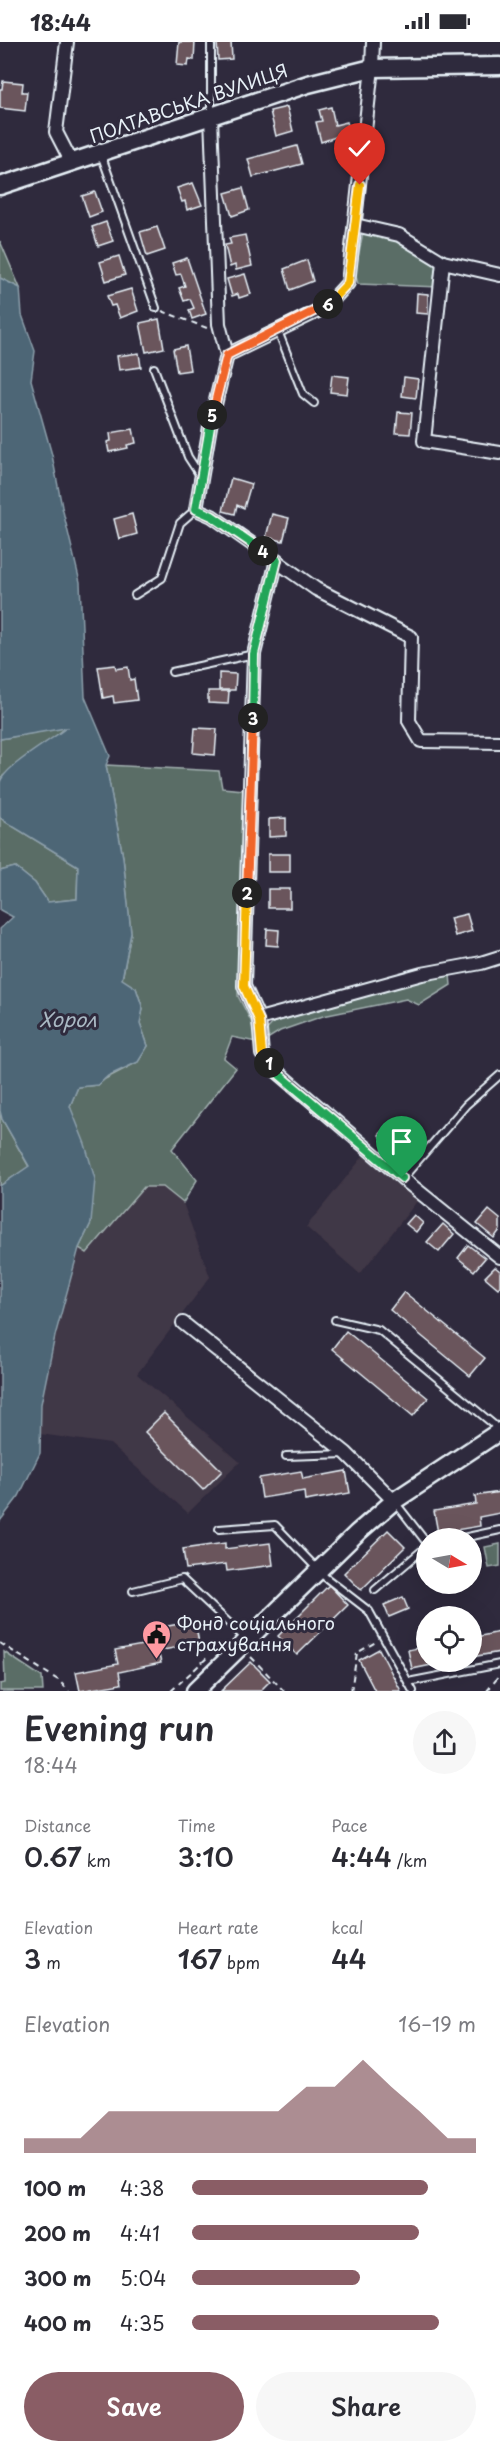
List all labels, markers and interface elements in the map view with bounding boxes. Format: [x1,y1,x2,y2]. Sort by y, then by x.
text: 18:44 [30,5,91,38]
street label: ПОЛТАВСЬКА ВУЛИЦЯ [86,56,291,149]
pin [334,123,385,185]
icon: check [343,132,376,165]
pin: 6 [313,289,343,319]
text: 6 [322,292,334,316]
pin: 5 [197,400,227,430]
text: 5 [207,403,217,427]
pin: 4 [248,536,278,566]
text: 4 [258,539,268,563]
pin: 3 [238,703,268,733]
text: 3 [248,706,258,730]
pin: 2 [232,878,262,908]
text: 2 [241,881,253,905]
water label: Хорол [39,1004,97,1034]
pin: 1 [254,1048,284,1078]
text: 1 [265,1051,273,1075]
pin [376,1116,427,1178]
icon: arrive [385,1125,418,1158]
north arrow [416,1528,482,1594]
map controls [416,1528,482,1672]
button: locate [416,1606,482,1672]
place label: Фонд соціального страхування [177,1609,335,1657]
public building icon: Фонд соціального страхування [140,1618,172,1660]
text: Evening run [24,1702,215,1752]
button: share [413,1711,476,1774]
text: 18:44 [24,1750,78,1780]
text: Distance [24,1813,91,1837]
text: Time [178,1813,215,1837]
text: Pace [331,1813,367,1837]
text: 0.67 [24,1837,82,1876]
text: 3:10 [178,1837,234,1876]
text: 4:44 [331,1837,392,1876]
text: km [82,1848,111,1872]
text: /km [392,1848,427,1872]
text: Elevation [24,1915,93,1939]
text: Heart rate [178,1915,258,1939]
text: kcal [331,1915,363,1939]
text: 3 [24,1939,41,1978]
text: 167 [178,1939,222,1978]
text: 44 [331,1939,367,1978]
text: m [41,1950,61,1974]
text: bpm [222,1950,260,1974]
text: Elevation [24,2009,110,2039]
text: 16–19 m [398,2009,476,2039]
text: 100 m [24,2173,86,2203]
text: 4:38 [120,2173,165,2203]
text: 200 m [24,2218,91,2248]
text: 4:41 [120,2218,160,2248]
text: 300 m [24,2263,92,2293]
text: 5:04 [120,2263,166,2293]
text: 400 m [24,2308,92,2338]
text: 4:35 [120,2308,165,2338]
button: Save [24,2372,244,2441]
button: Share [256,2372,476,2441]

